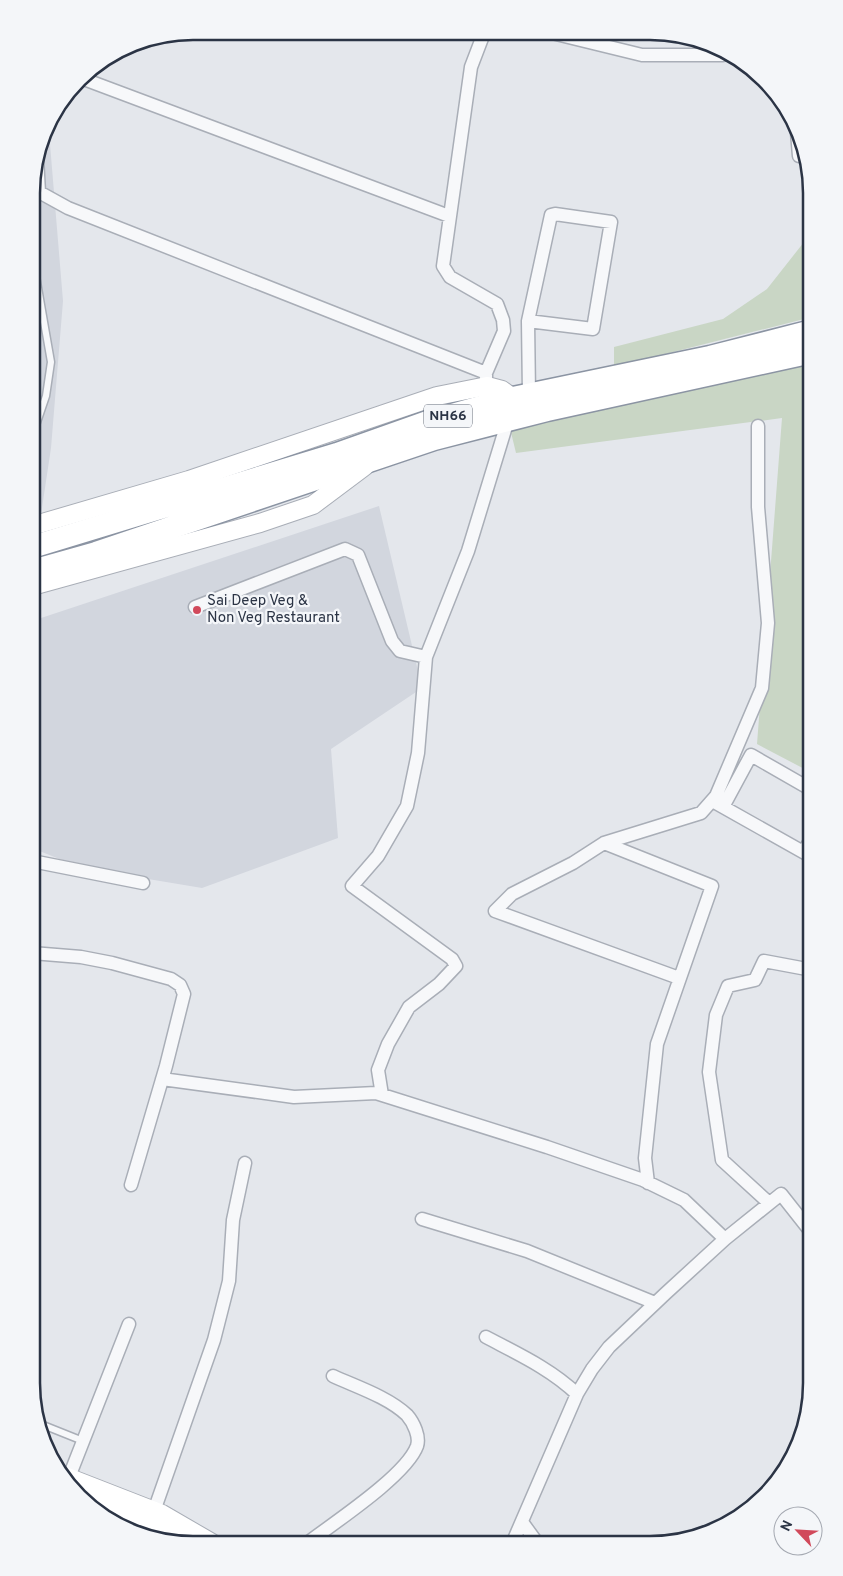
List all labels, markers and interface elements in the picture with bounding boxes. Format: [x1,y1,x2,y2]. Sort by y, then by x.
road number: NH66 [424,404,472,428]
place label: Sai Deep Veg & Non Veg Restaurant [207,592,340,628]
marker: Sai Deep Veg & Non Veg Restaurant [191,604,203,616]
north arrow [773,1506,823,1556]
text: N [778,1518,797,1534]

